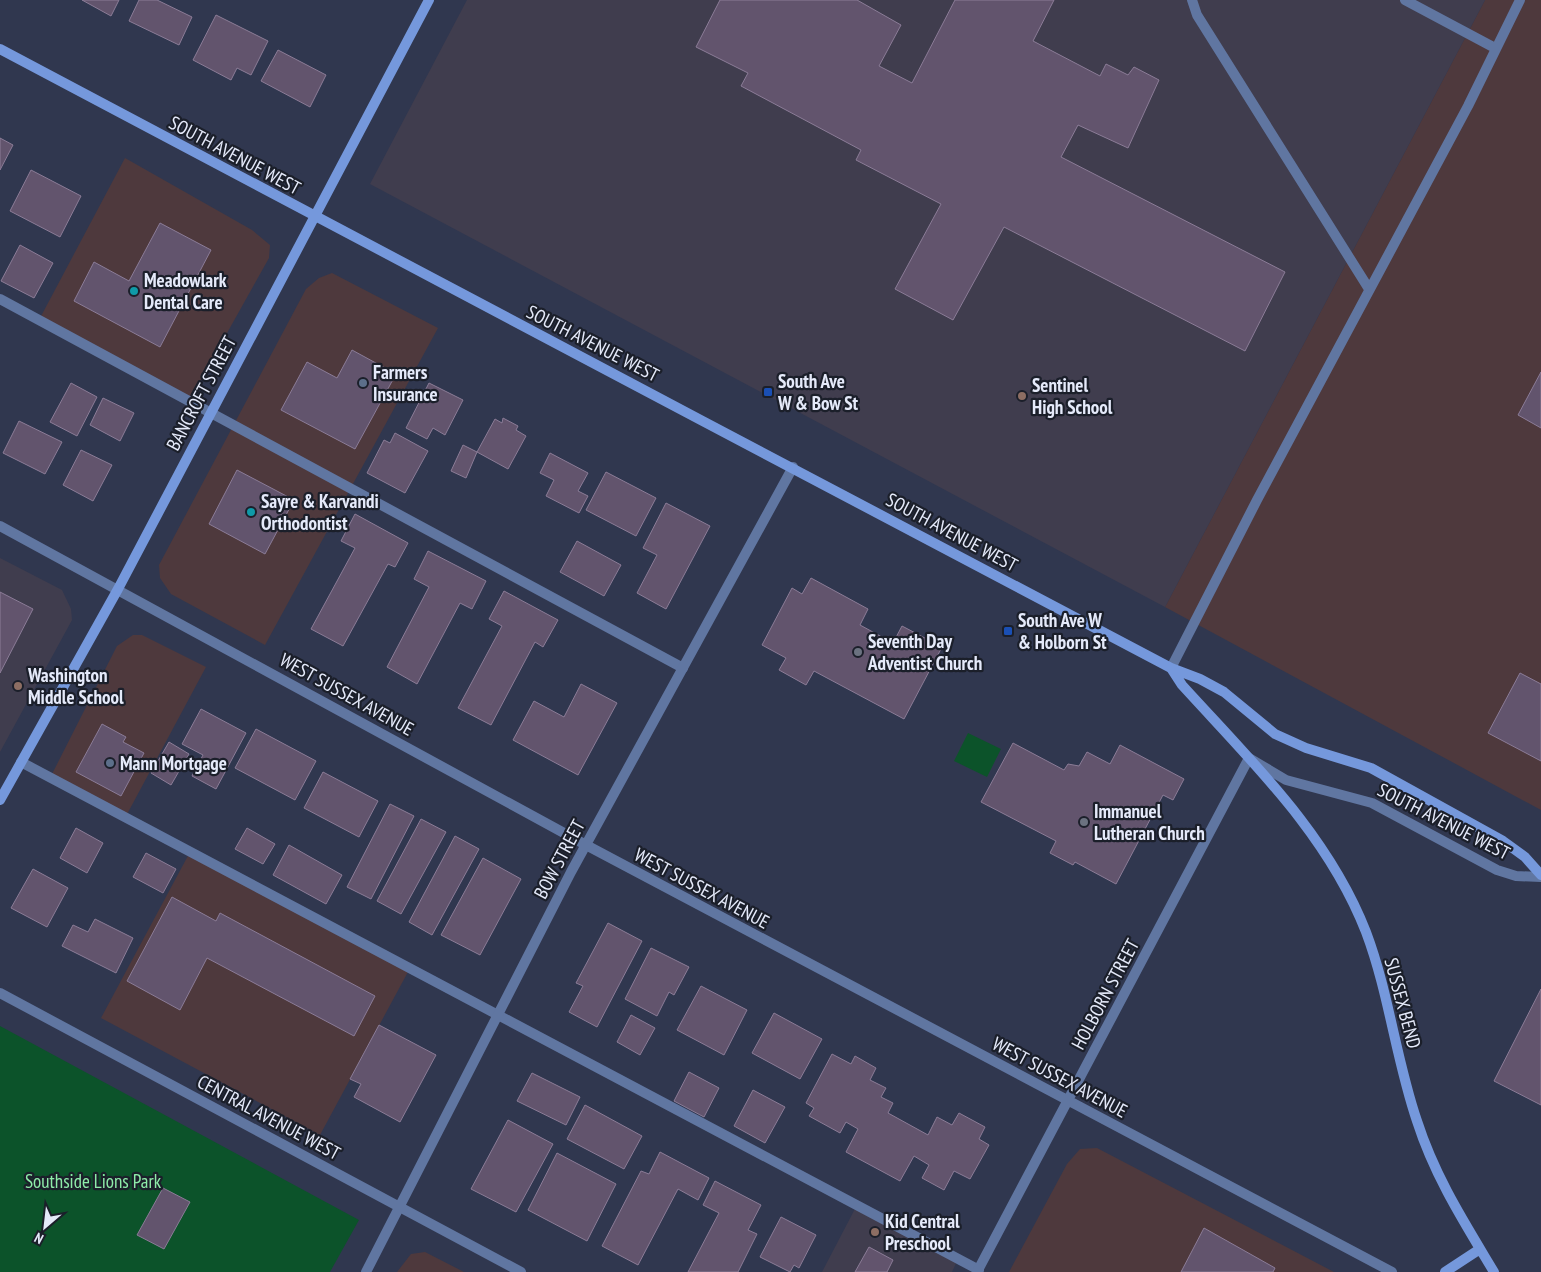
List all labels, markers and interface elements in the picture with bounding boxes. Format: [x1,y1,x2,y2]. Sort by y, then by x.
street label: SOUTH AVENUE WEST [165,110,305,200]
place label: Meadowlark Dental Care [144,268,227,314]
marker: Meadowlark Dental Care [128,285,140,297]
street label: SOUTH AVENUE WEST [523,299,664,387]
street label: BANCROFT STREET [161,331,241,454]
place label: Farmers Insurance [373,360,438,406]
place label: South Ave W & Bow St [777,369,859,415]
place label: Sentinel High School [1032,373,1113,419]
marker: Farmers Insurance [357,377,369,389]
marker: South Ave W & Bow St [762,386,774,398]
marker: Sentinel High School [1016,390,1028,402]
street label: SOUTH AVENUE WEST [882,487,1022,577]
place label: Sayre & Karvandi Orthodontist [261,489,379,535]
marker: Sayre & Karvandi Orthodontist [245,506,257,518]
place label: South Ave W & Holborn St [1018,608,1107,654]
marker: South Ave W & Holborn St [1002,625,1014,637]
place label: Seventh Day Adventist Church [867,629,982,675]
marker: Seventh Day Adventist Church [852,646,864,658]
street label: WEST SUSSEX AVENUE [276,647,418,741]
place label: Washington Middle School [27,663,124,709]
marker: Washington Middle School [12,680,24,692]
place label: Mann Mortgage [120,751,227,775]
marker: Mann Mortgage [104,757,116,769]
street label: SOUTH AVENUE WEST [1374,777,1515,865]
place label: Immanuel Lutheran Church [1094,799,1205,845]
street label: BOW STREET [528,815,590,903]
marker: Immanuel Lutheran Church [1078,816,1090,828]
street label: WEST SUSSEX AVENUE [630,842,774,934]
street label: HOLBORN STREET [1066,934,1144,1053]
street label: SUSSEX BEND [1379,955,1427,1051]
street label: WEST SUSSEX AVENUE [988,1031,1132,1123]
street label: CENTRAL AVENUE WEST [193,1069,345,1165]
park label: Southside Lions Park [25,1169,162,1193]
north arrow [20,1202,70,1252]
place label: Kid Central Preschool [885,1209,960,1255]
marker: Kid Central Preschool [869,1226,881,1238]
text: N [31,1229,46,1248]

